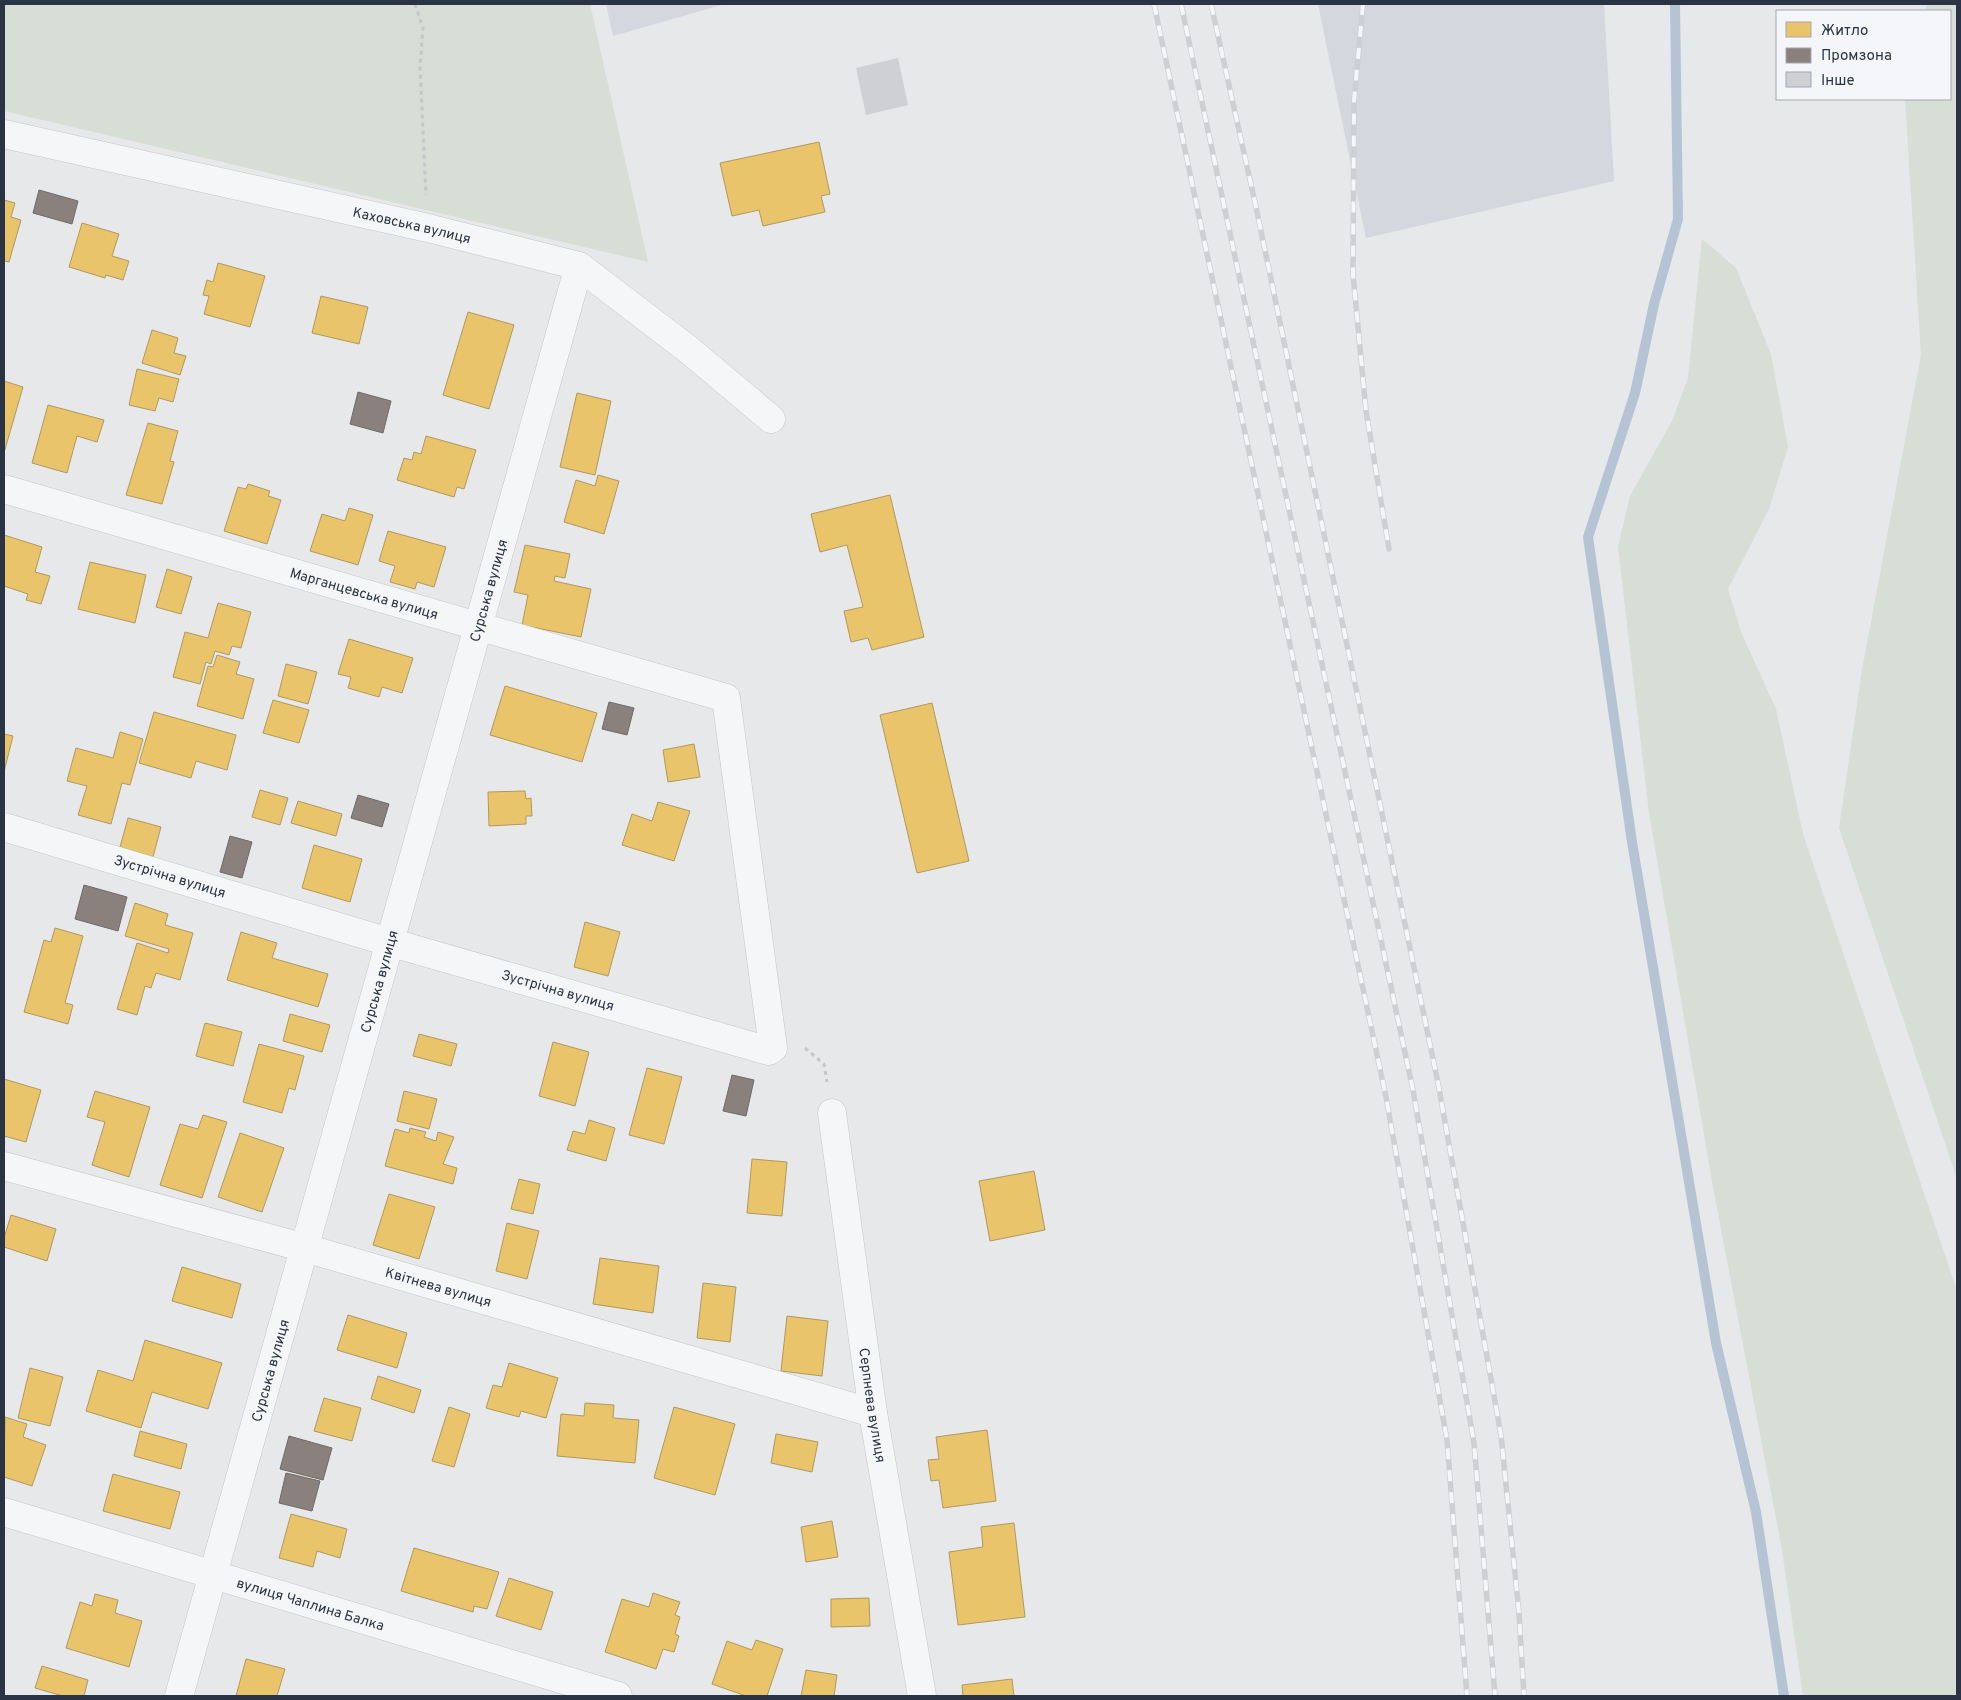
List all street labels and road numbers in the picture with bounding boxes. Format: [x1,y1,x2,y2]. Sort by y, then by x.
street label: Каховська вулиця [351,205,472,248]
street label: Сурська вулиця [467,538,512,644]
street label: Марганцевська вулиця [288,565,440,624]
street label: Зустрічна вулиця [111,852,228,903]
street label: Сурська вулиця [358,929,403,1035]
street label: Зустрічна вулиця [499,967,616,1016]
street label: Квітнева вулиця [383,1265,493,1312]
street label: Сурська вулиця [249,1318,294,1424]
street label: Серпнева вулиця [854,1347,888,1464]
street label: вулиця Чаплина Балка [234,1575,386,1635]

